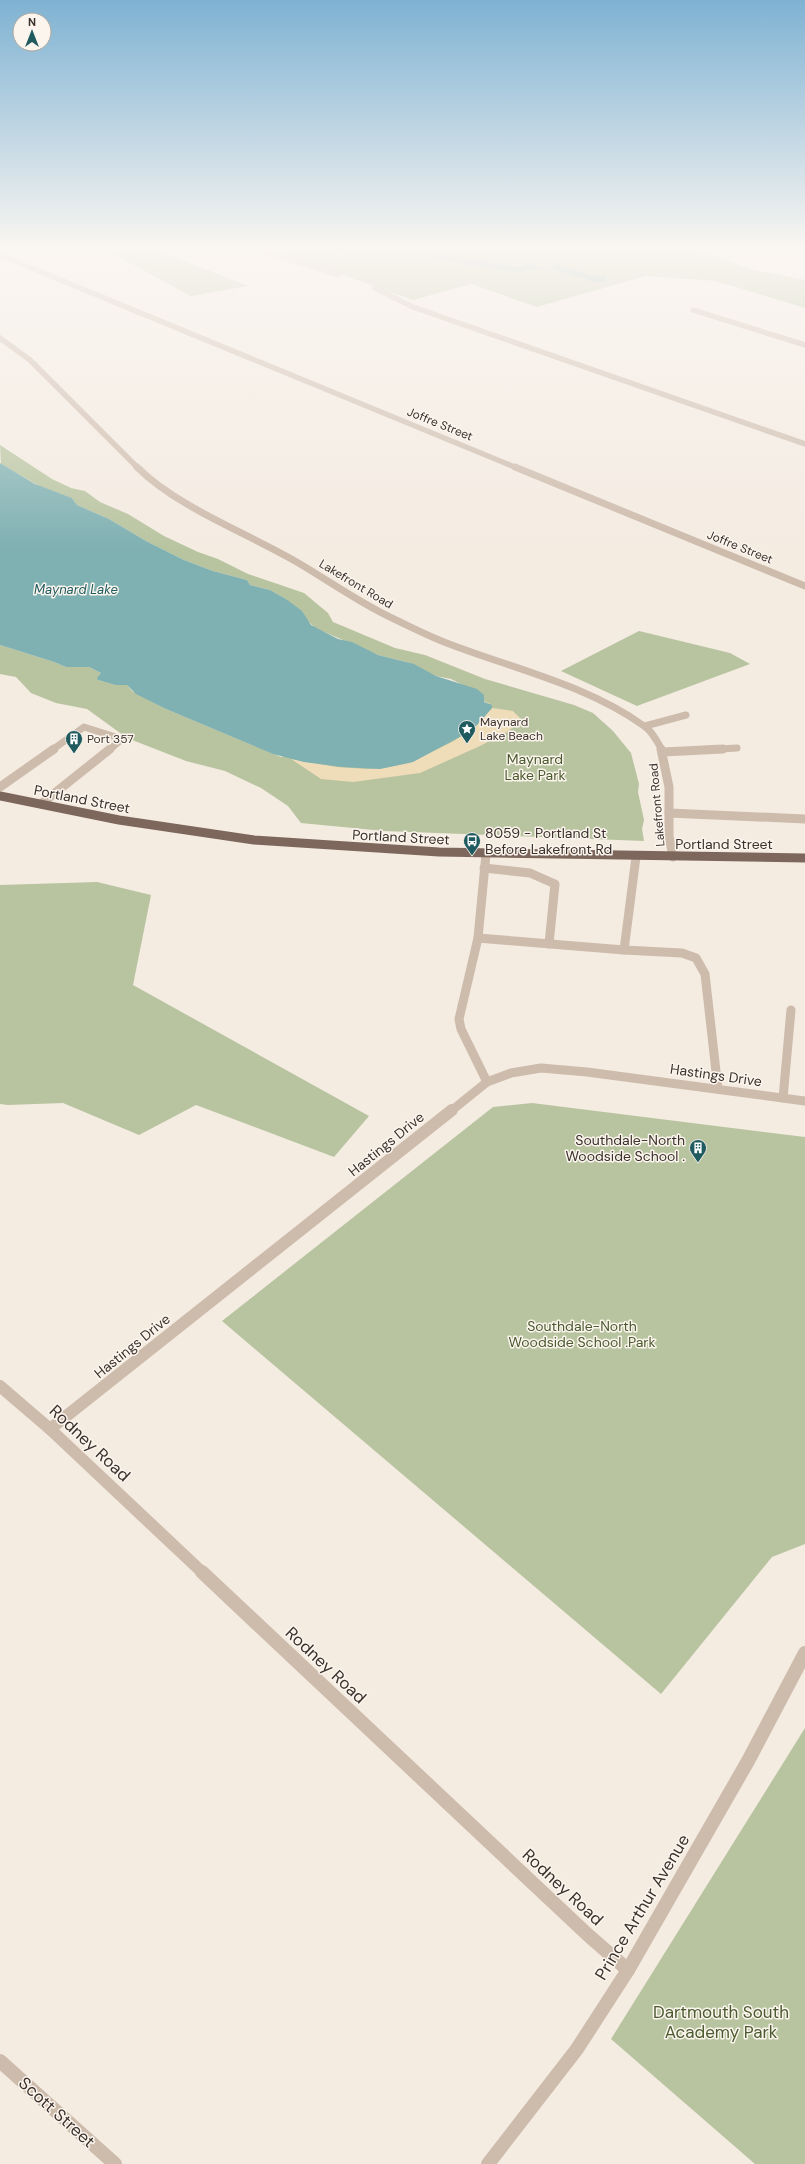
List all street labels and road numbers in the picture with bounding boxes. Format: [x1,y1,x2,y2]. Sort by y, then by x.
street label: Joffre Street [405,404,475,445]
street label: Joffre Street [705,527,775,568]
street label: Lakefront Road [316,556,396,612]
street label: Lakefront Road [645,763,669,847]
street label: Portland Street [32,781,132,817]
street label: Portland Street [352,825,450,849]
street label: Portland Street [675,835,773,853]
street label: Hastings Drive [669,1060,763,1090]
street label: Hastings Drive [344,1108,428,1180]
street label: Hastings Drive [90,1310,174,1382]
street label: Rodney Road [45,1400,135,1486]
street label: Rodney Road [281,1622,371,1708]
street label: Prince Arthur Avenue [590,1830,694,1984]
street label: Rodney Road [518,1844,608,1930]
street label: Scott Street [14,2072,100,2152]

